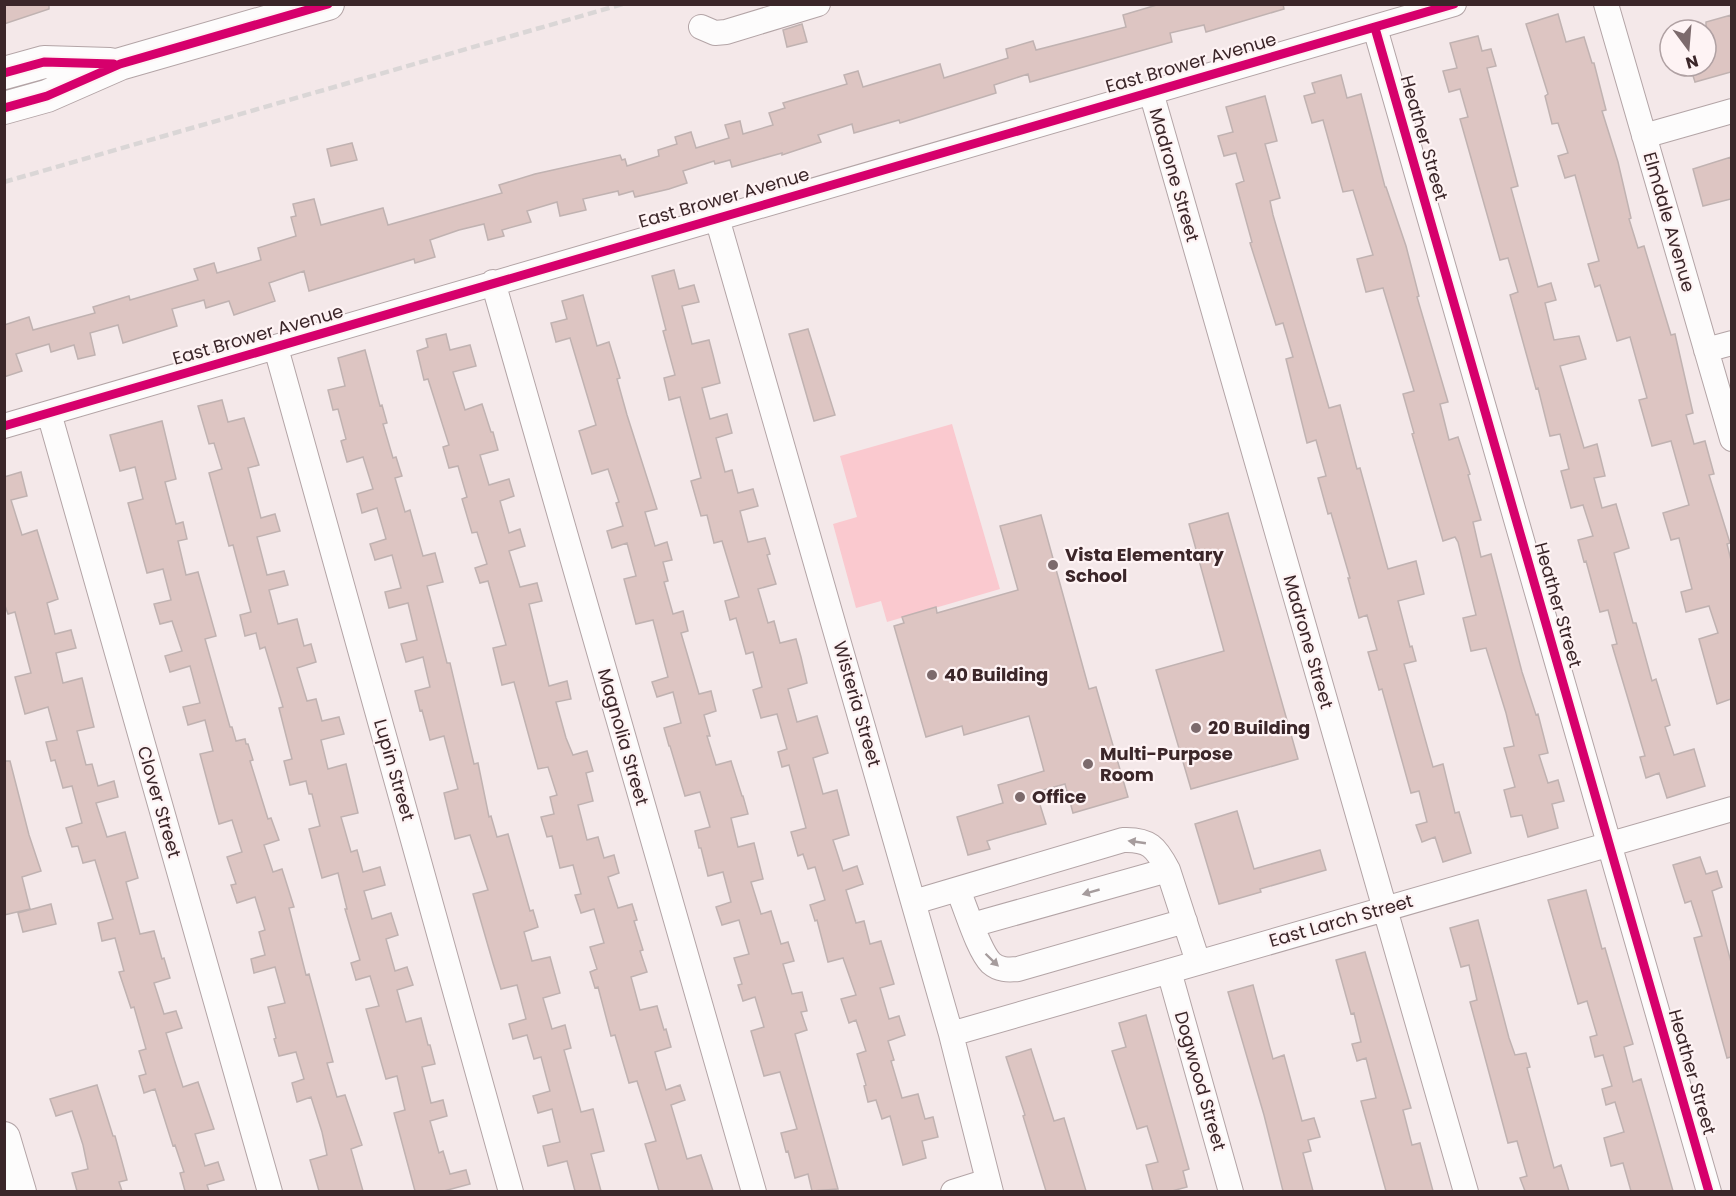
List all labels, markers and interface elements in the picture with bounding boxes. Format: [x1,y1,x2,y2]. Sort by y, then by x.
north arrow [1658,18,1718,78]
street label: East Brower Avenue [1103,26,1279,99]
text: N [1683,49,1701,75]
street label: Heather Street [1395,72,1454,203]
street label: Madrone Street [1143,105,1206,245]
street label: Elmdale Avenue [1638,149,1701,295]
street label: East Brower Avenue [636,161,812,234]
street label: East Brower Avenue [170,298,346,371]
street label: Heather Street [1529,539,1588,670]
place label: Vista Elementary School [1065,542,1224,588]
marker: Vista Elementary School [1046,558,1060,572]
street label: Madrone Street [1277,572,1340,712]
street label: Wisteria Street [828,638,887,770]
place label: 40 Building [944,662,1048,687]
street label: Magnolia Street [592,665,655,808]
marker: 40 Building [925,668,939,682]
place label: 20 Building [1208,715,1310,740]
street label: Lupin Street [368,716,421,824]
marker: 20 Building [1189,721,1203,735]
place label: Multi-Purpose Room [1100,741,1233,787]
street label: Clover Street [132,743,187,861]
marker: Multi-Purpose Room [1081,757,1095,771]
place label: Office [1032,784,1086,809]
marker: Office [1013,790,1027,804]
one-way arrow [1127,837,1146,846]
one-way arrow [1082,888,1100,897]
street label: East Larch Street [1266,888,1416,953]
one-way arrow [985,953,999,967]
street label: Heather Street [1663,1006,1722,1137]
street label: Dogwood Street [1169,1008,1232,1153]

